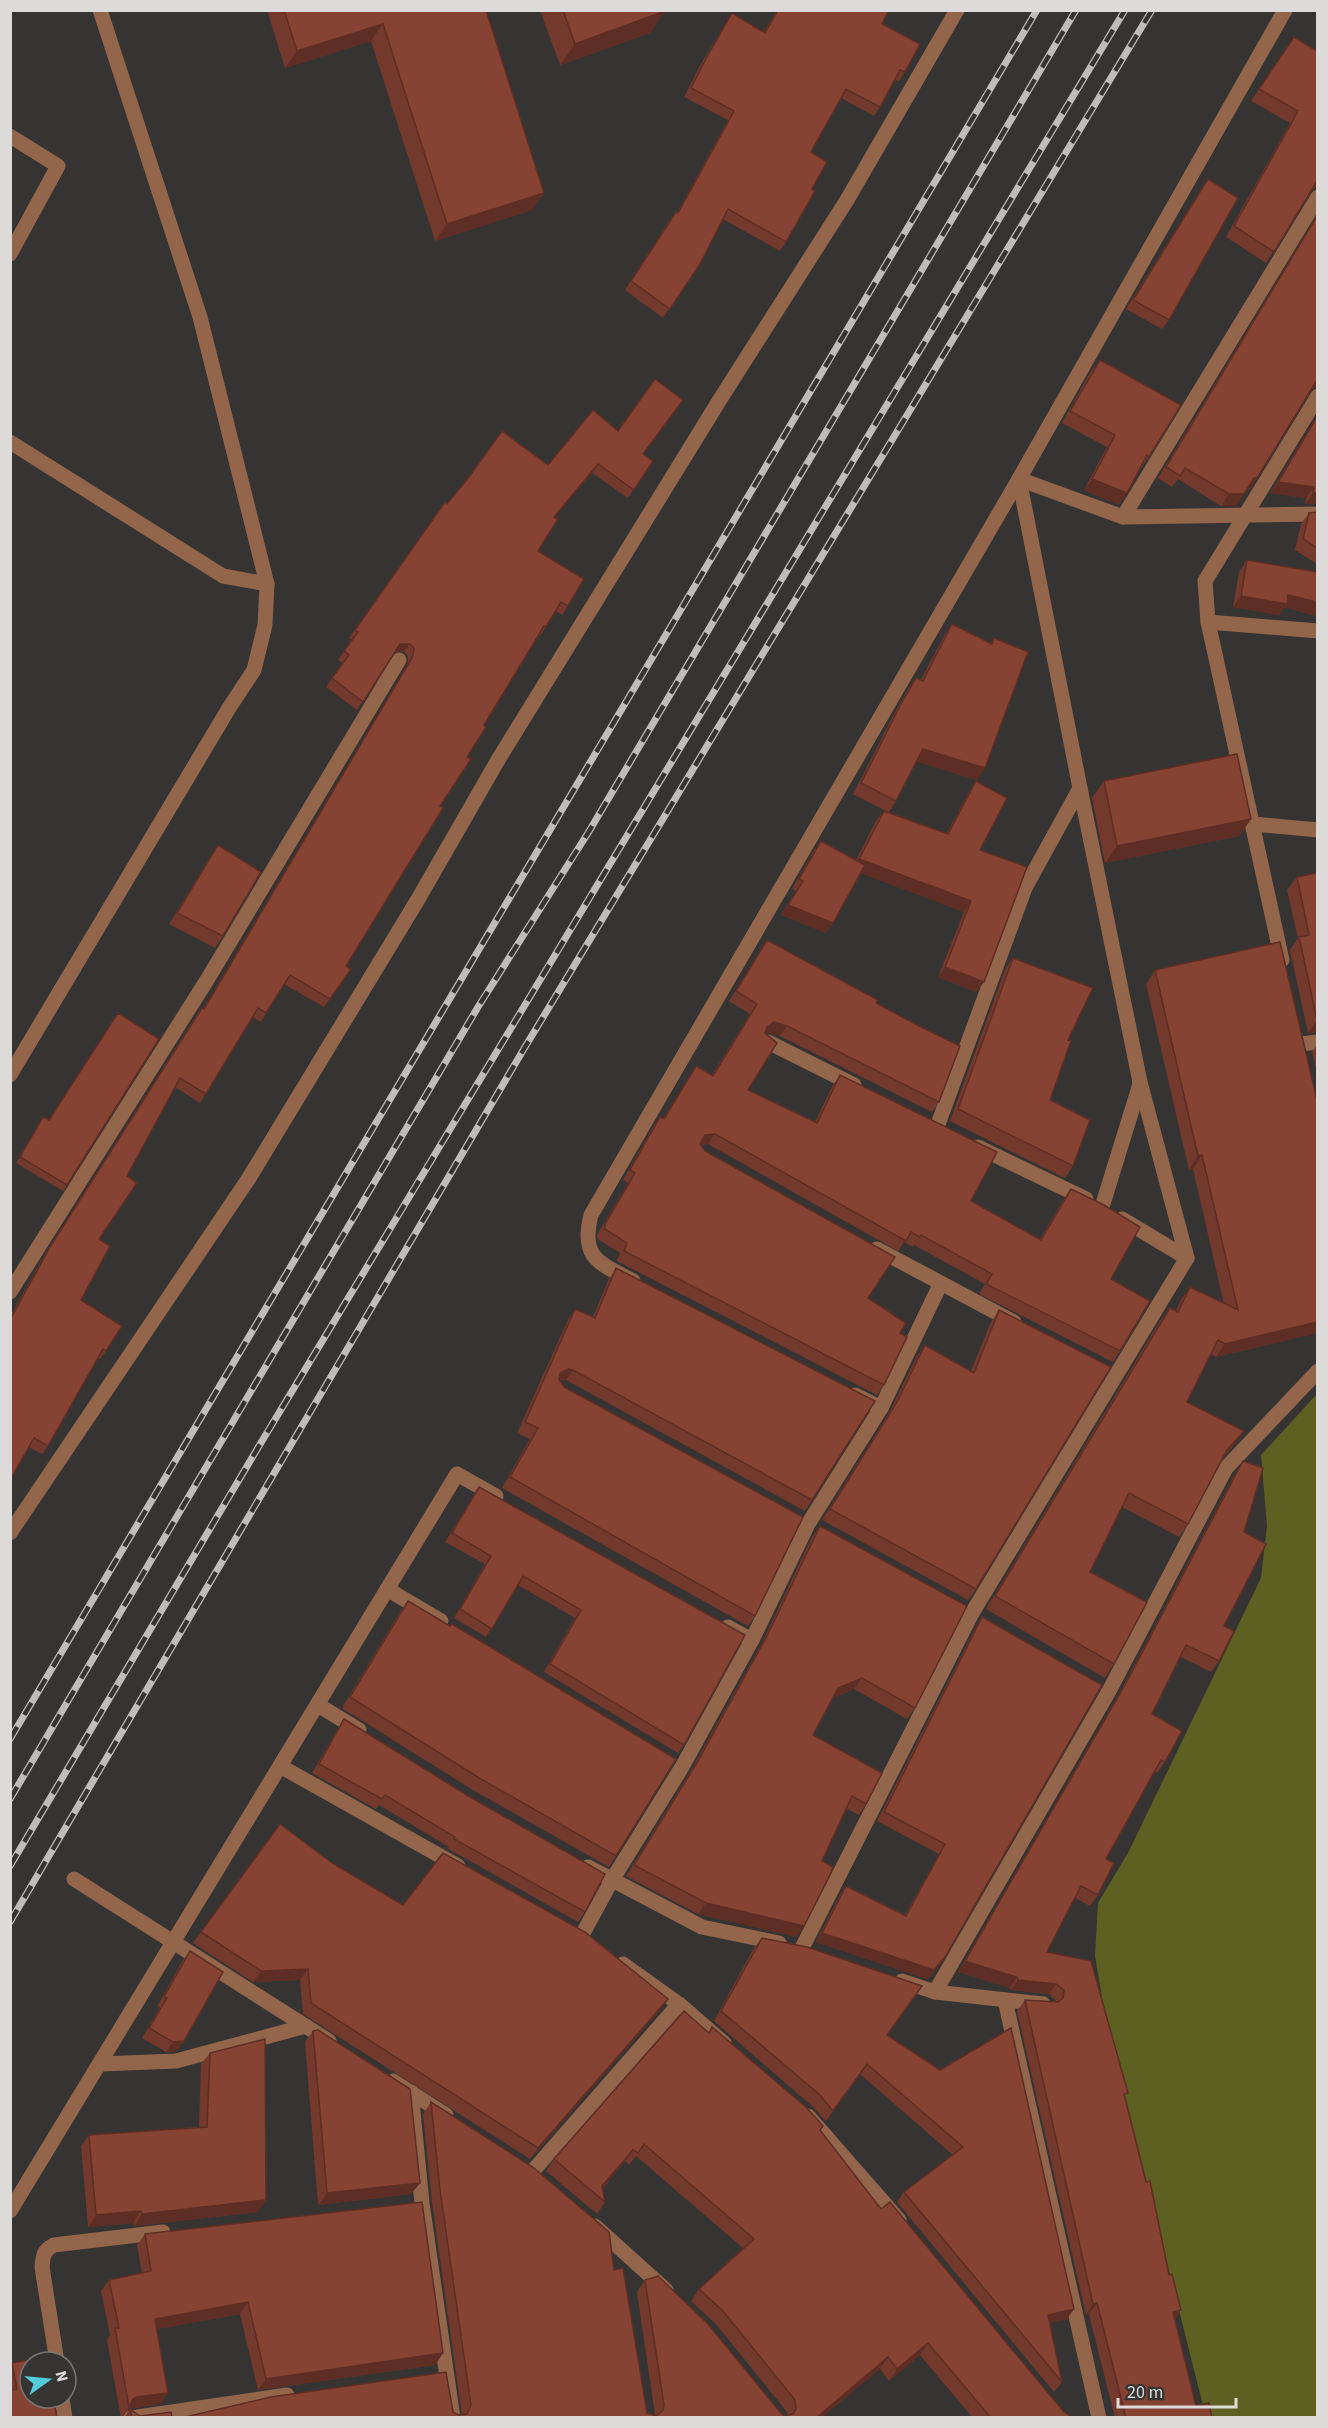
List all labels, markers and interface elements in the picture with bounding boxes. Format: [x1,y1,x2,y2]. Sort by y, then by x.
north arrow [18,2350,78,2410]
text: N [50,2368,74,2384]
scale bar [1118,2371,1236,2409]
text: 20 m [1127,2380,1163,2405]

